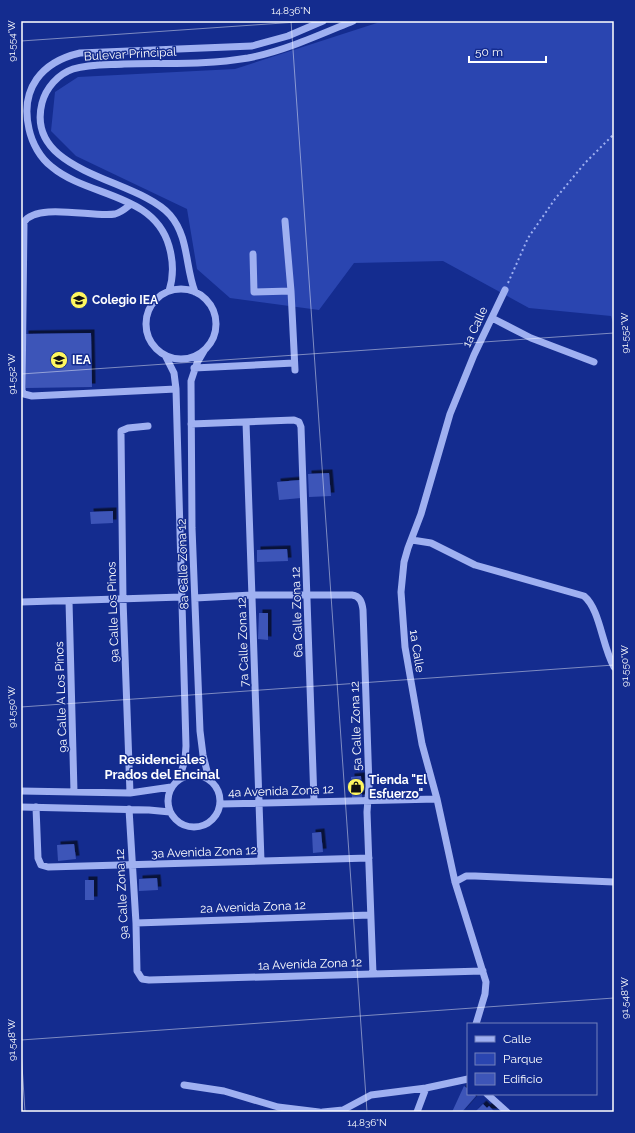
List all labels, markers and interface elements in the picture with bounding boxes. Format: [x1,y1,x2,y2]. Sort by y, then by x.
text: 14.836°N [271,5,311,16]
text: 91.554°W [6,20,17,62]
scale bar [469,38,546,64]
street label: Bulevar Principal [83,45,177,63]
text: 50 m [475,45,503,59]
school or university icon: Colegio IEA [69,290,89,310]
place label: Colegio IEA [92,293,159,307]
street label: 1a Calle [460,305,490,349]
text: 91.552°W [619,312,630,354]
school or university icon: IEA [49,350,69,370]
text: 91.552°W [6,353,17,395]
place label: IEA [72,353,92,367]
street label: 8a Calle Zona 12 [174,518,192,610]
street label: 9a Calle Los Pinos [104,561,122,663]
street label: 6a Calle Zona 12 [288,566,306,658]
street label: 7a Calle Zona 12 [234,597,252,687]
street label: 1a Calle [407,629,427,673]
street label: 9a Calle A Los Pinos [52,641,70,753]
text: 91.550°W [619,644,630,687]
street label: 5a Calle Zona 12 [347,681,365,771]
text: 91.550°W [6,685,17,728]
district label: Residenciales Prados del Encinal [104,752,220,782]
place label: Tienda "El Esfuerzo" [369,773,427,801]
shop icon: Tienda "El Esfuerzo" [346,777,366,797]
street label: 4a Avenida Zona 12 [228,782,334,800]
street label: 3a Avenida Zona 12 [151,843,257,861]
street label: 9a Calle Zona 12 [113,848,131,940]
street label: 2a Avenida Zona 12 [200,898,306,916]
street label: 1a Avenida Zona 12 [258,955,362,973]
text: 91.548°W [619,976,630,1019]
text: 91.548°W [6,1018,17,1061]
legend [467,1023,597,1095]
text: Calle [503,1032,531,1046]
text: Parque [503,1052,543,1066]
text: Edificio [503,1072,543,1086]
text: 14.836°N [347,1117,387,1128]

